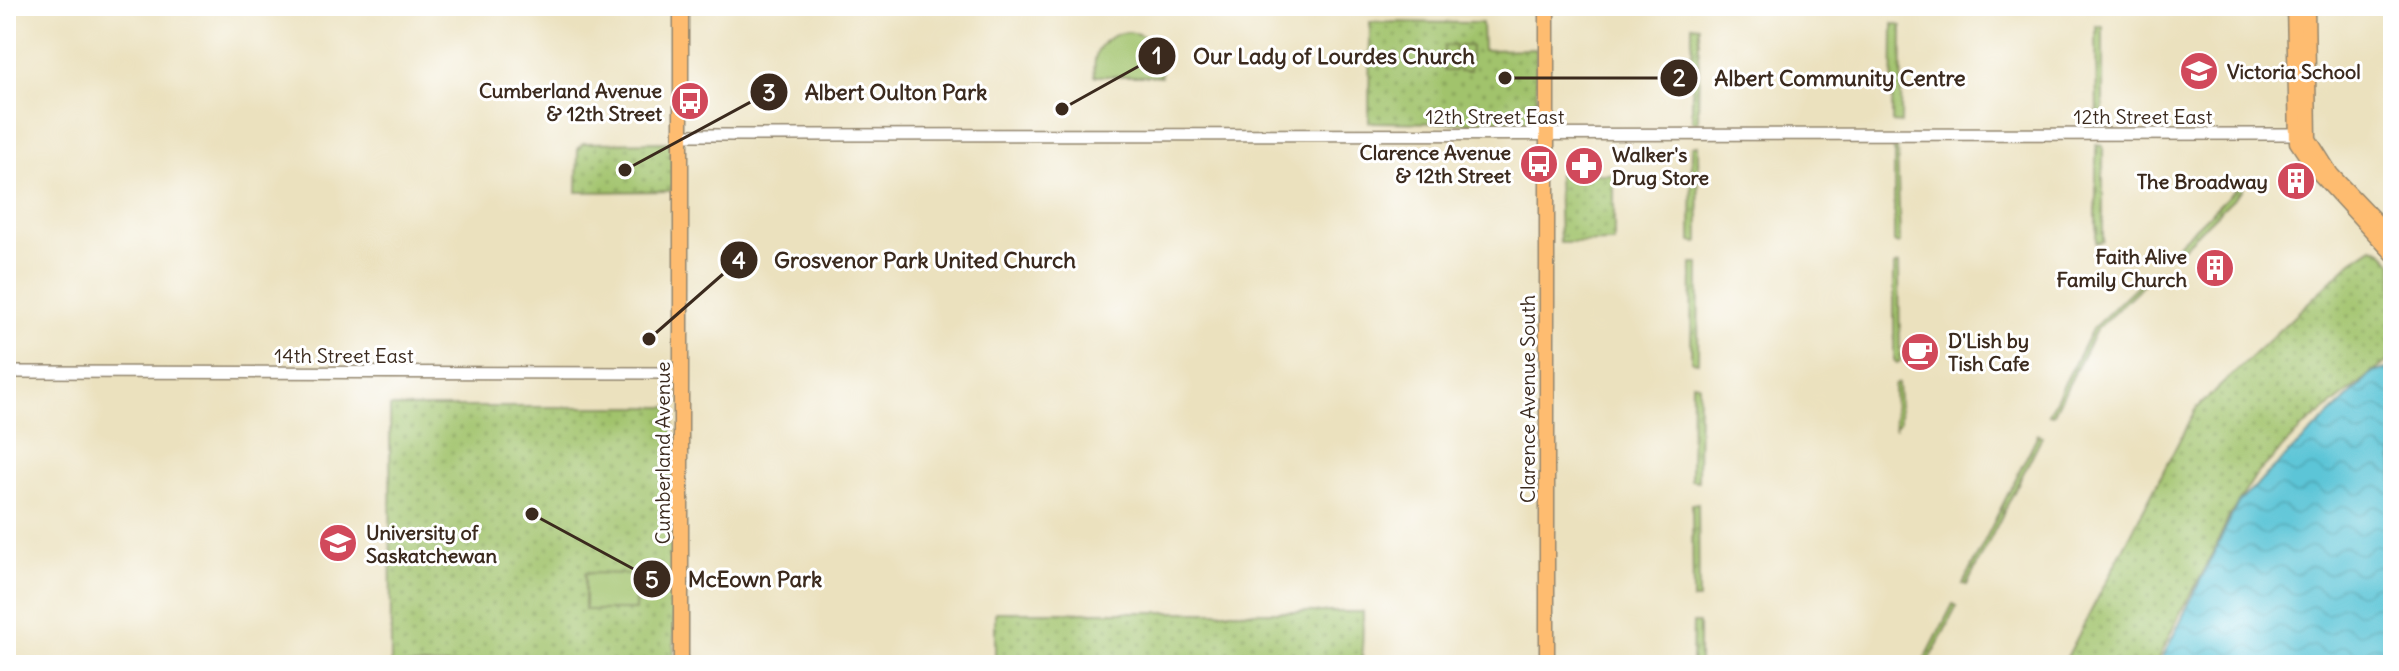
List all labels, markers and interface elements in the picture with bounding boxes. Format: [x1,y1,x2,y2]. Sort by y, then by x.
callout: Our Lady of Lourdes Church [1137,33,1491,79]
text: 1 [1152,40,1162,70]
text: Our Lady of Lourdes Church [1193,42,1475,70]
school or university icon: Victoria School [2178,50,2220,92]
callout: Albert Community Centre [1659,55,1982,101]
place label: Victoria School [2227,59,2361,84]
text: 2 [1672,62,1686,92]
text: Albert Community Centre [1714,64,1966,92]
callout: Albert Oulton Park [749,69,1003,115]
text: 3 [762,77,776,107]
place label: Cumberland Avenue & 12th Street [479,78,662,126]
text: Albert Oulton Park [805,78,987,106]
bus stop icon: Cumberland Avenue & 12th Street [669,80,711,122]
street label: 12th Street East [1426,104,1565,129]
street label: 12th Street East [2074,104,2213,129]
place label: Clarence Avenue & 12th Street [1360,140,1511,188]
place label: Walker's Drug Store [1612,142,1709,190]
bus stop icon: Clarence Avenue & 12th Street [1518,143,1560,185]
pharmacy icon: Walker's Drug Store [1563,145,1605,187]
building icon: The Broadway [2275,160,2317,202]
place label: The Broadway [2137,169,2268,194]
callout: Grosvenor Park United Church [719,237,1092,283]
place label: Faith Alive Family Church [2057,244,2187,292]
text: 4 [732,245,746,275]
text: Grosvenor Park United Church [774,246,1076,274]
building icon: Faith Alive Family Church [2194,247,2236,289]
street label: Clarence Avenue South [1515,295,1540,503]
place label: D'Lish by Tish Cafe [1948,328,2030,376]
cafe icon: D'Lish by Tish Cafe [1899,331,1941,373]
street label: 14th Street East [274,343,414,368]
street label: Cumberland Avenue [650,361,675,545]
place label: University of Saskatchewan [366,520,497,568]
school or university icon: University of Saskatchewan [317,522,359,564]
callout: McEown Park [632,556,838,602]
text: 5 [645,564,659,594]
text: McEown Park [688,565,822,593]

